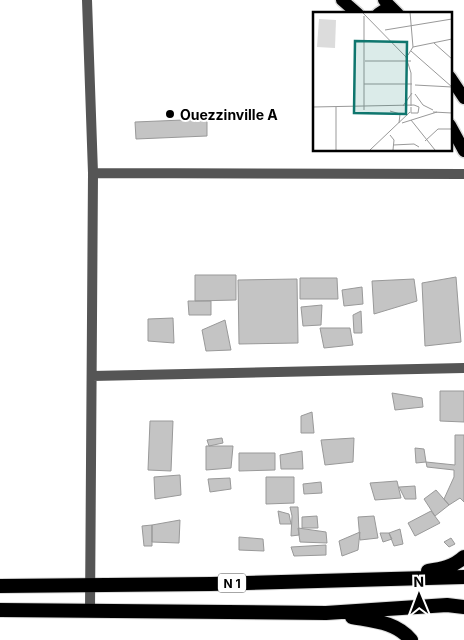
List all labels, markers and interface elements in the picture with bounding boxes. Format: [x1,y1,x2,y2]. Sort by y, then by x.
inset map [313,12,452,151]
place label: Ouezzinville A [180,106,278,123]
marker: Ouezzinville A [164,108,176,120]
north arrow [394,570,444,620]
text: N [413,573,424,590]
road number: N 1 [218,574,246,592]

